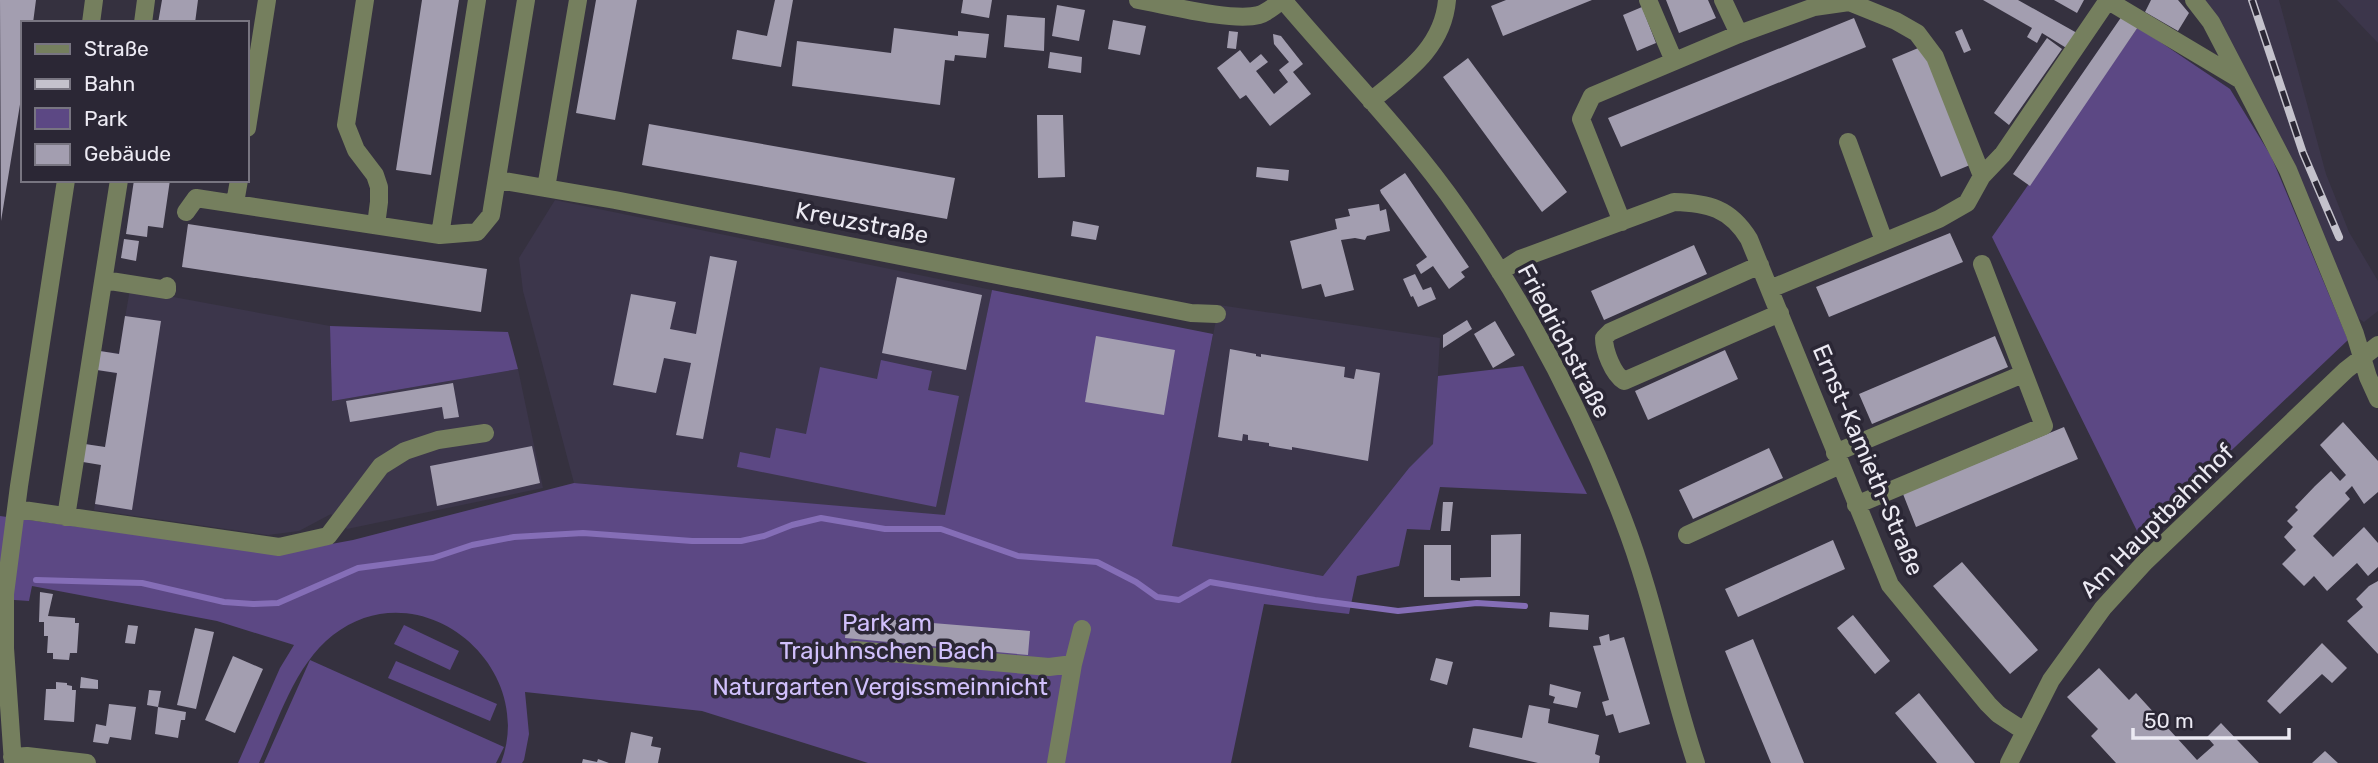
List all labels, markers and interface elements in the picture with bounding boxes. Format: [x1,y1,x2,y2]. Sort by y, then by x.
legend [21,21,248,182]
text: Straße [84,36,149,61]
text: Bahn [84,71,135,96]
text: Park [84,106,128,131]
text: Gebäude [84,141,171,166]
street label: Kreuzstraße [793,196,931,250]
street label: Friedrichstraße [1512,259,1616,423]
street label: Ernst-Kamieth-Straße [1807,340,1929,580]
street label: Am Hauptbahnhof [2074,438,2240,604]
park label: Park am Trajuhnschen Bach [779,609,995,665]
park label: Naturgarten Vergissmeinnicht [712,673,1048,701]
scale bar [2133,696,2289,740]
text: 50 m [2144,708,2194,733]

